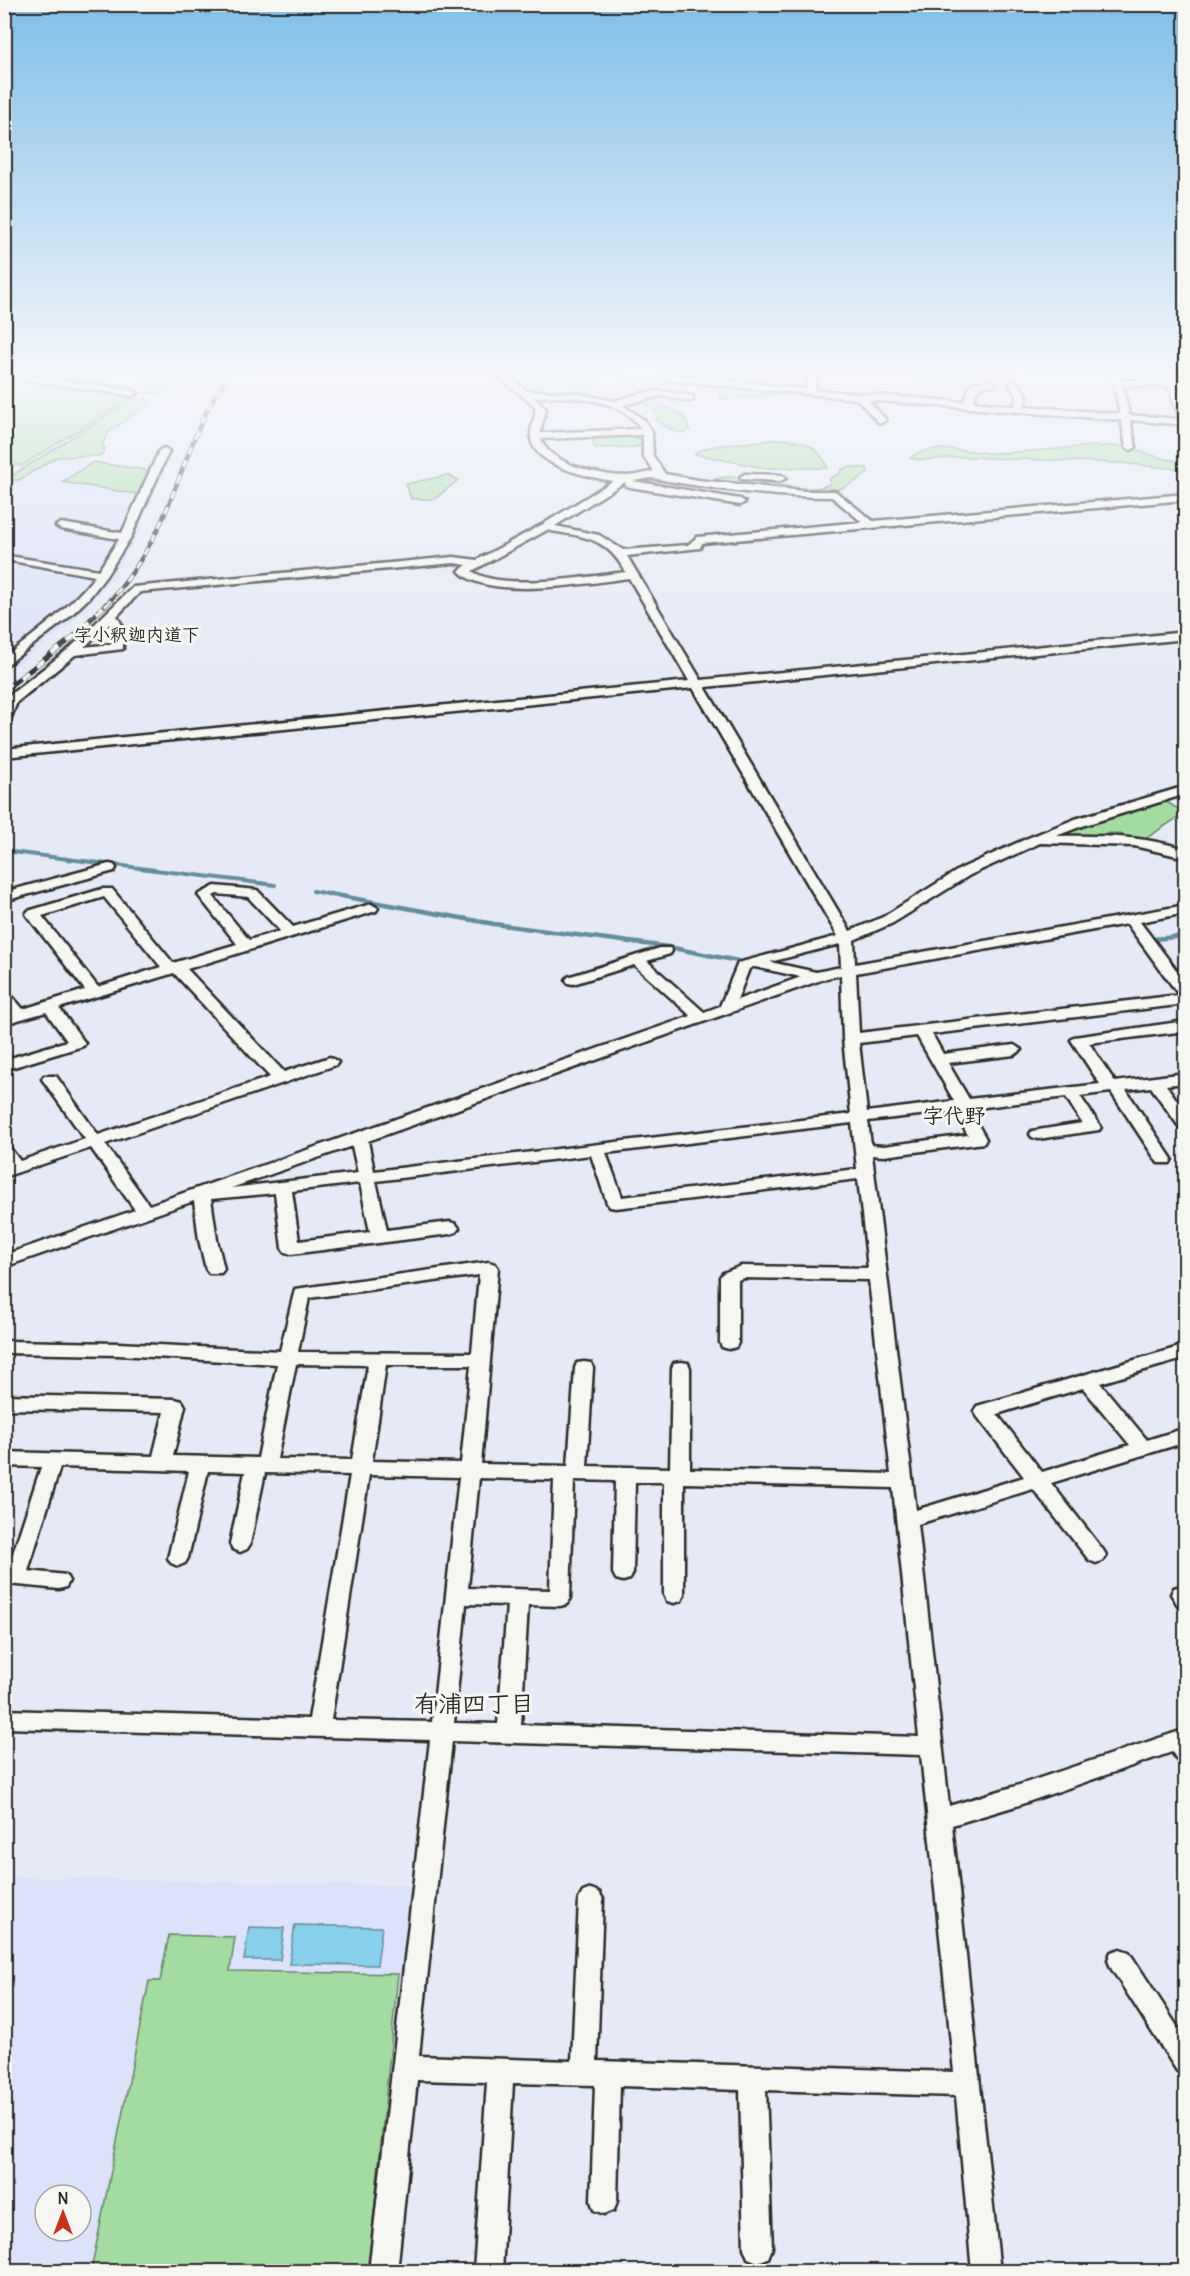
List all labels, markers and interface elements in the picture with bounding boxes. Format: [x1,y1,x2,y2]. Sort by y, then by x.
district label: 字小釈迦内道下 [74,623,200,646]
district label: 字代野 [923,1102,986,1129]
district label: 有浦四丁目 [414,1688,534,1718]
north arrow [33,2183,93,2243]
text: N [57,2188,69,2208]

